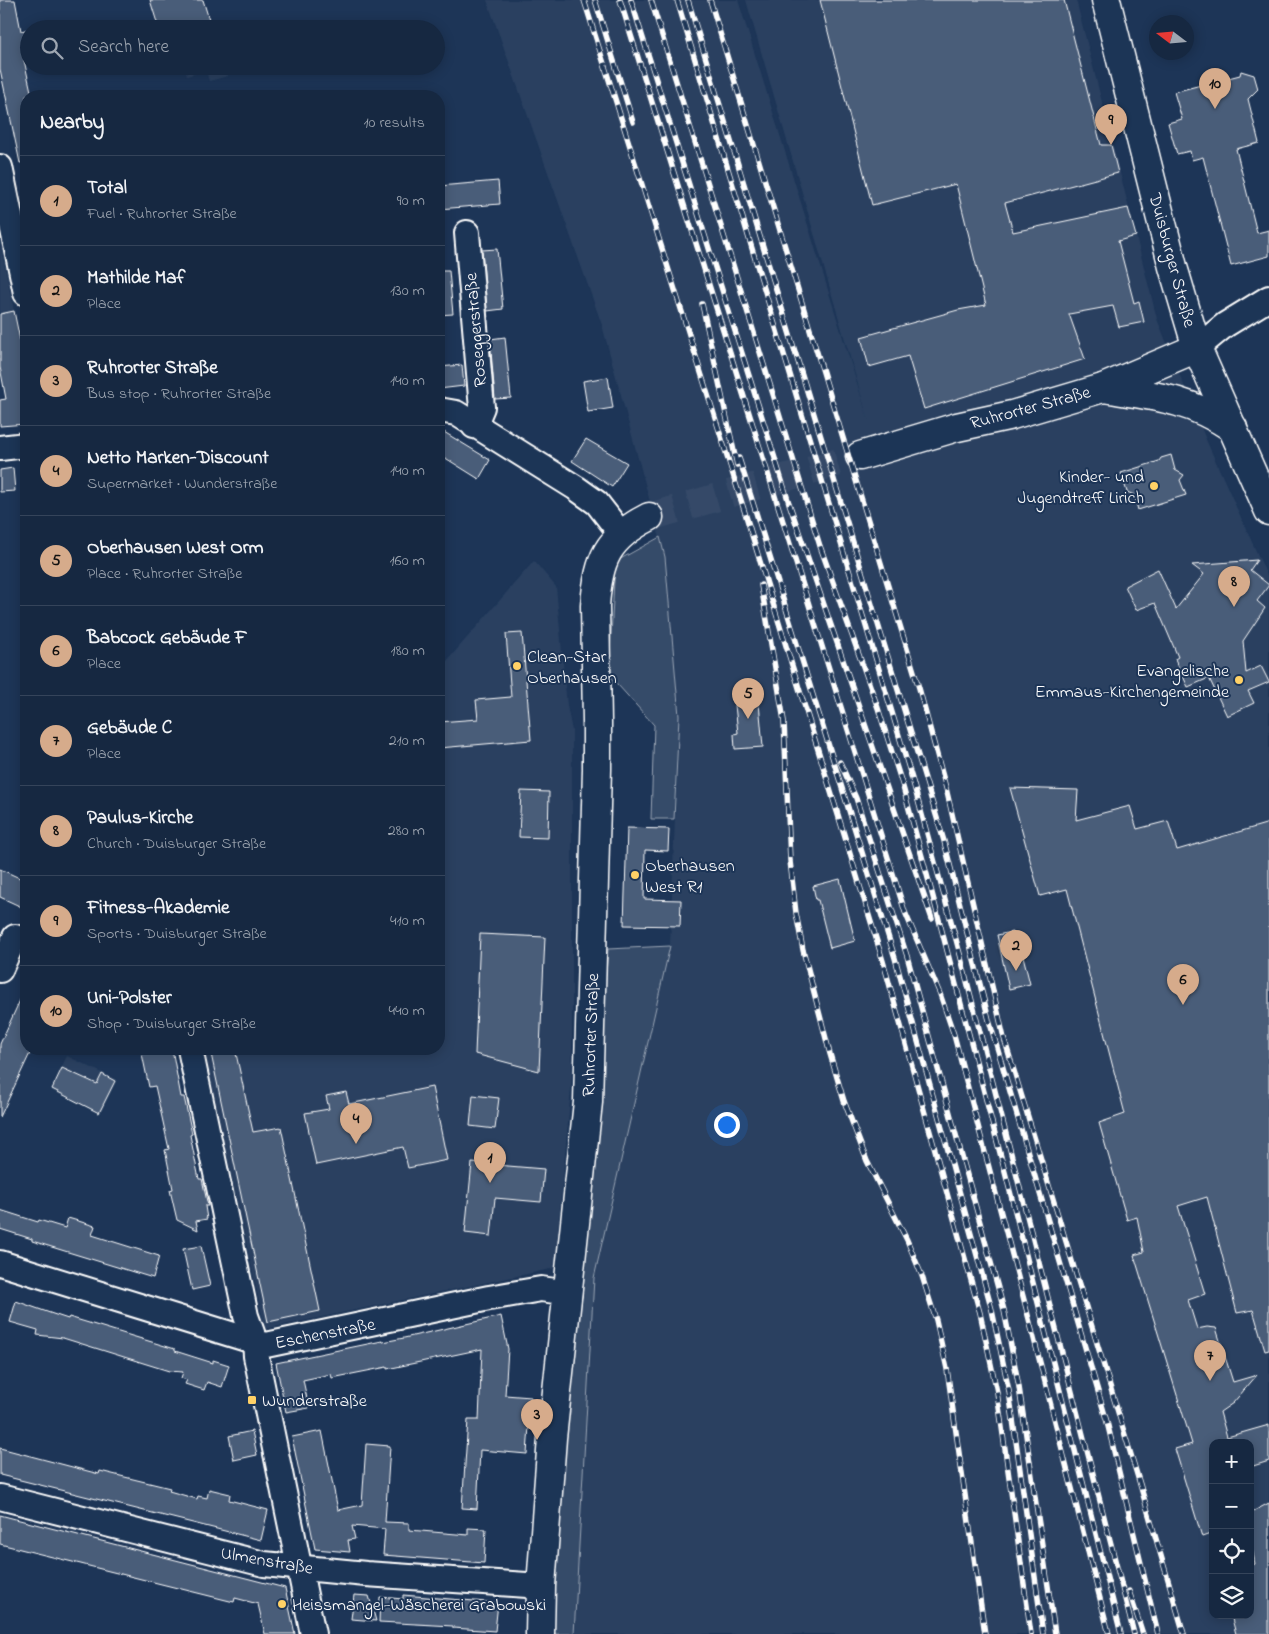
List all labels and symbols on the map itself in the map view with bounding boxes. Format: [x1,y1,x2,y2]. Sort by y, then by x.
north arrow [1149,15,1194,60]
pin: 10 [1199,68,1231,109]
pin: 9 [1095,104,1127,145]
street label: Duisburger Straße [1139,190,1202,332]
street label: Roseggerstraße [459,271,496,388]
street label: Ruhrorter Straße [967,380,1095,438]
place label: Kinder- und Jugendtreff Lirich [1017,465,1144,513]
marker: Kinder- und Jugendtreff Lirich [1148,480,1160,492]
pin: 8 [1218,566,1250,607]
place label: Clean-Star Oberhausen [527,645,617,692]
place label: Evangelische Emmaus-Kirchengemeinde [1035,659,1230,707]
marker: Clean-Star Oberhausen [511,660,523,672]
marker: Evangelische Emmaus-Kirchengemeinde [1233,674,1245,686]
pin: 5 [732,678,764,719]
place label: Oberhausen West R1 [645,854,735,901]
marker: Oberhausen West R1 [629,869,641,881]
pin: 2 [1000,930,1032,971]
pin: 6 [1167,964,1199,1005]
street label: Ruhrorter Straße [577,972,607,1097]
pin: 4 [340,1103,372,1144]
your location [714,1112,740,1138]
pin: 1 [474,1142,506,1183]
street label: Eschenstraße [273,1312,379,1357]
pin: 7 [1194,1340,1226,1381]
place label: Wunderstraße [262,1389,368,1415]
marker: Wunderstraße [246,1394,258,1406]
pin: 3 [521,1399,553,1440]
street label: Ulmenstraße [218,1541,316,1583]
place label: Heissmangel-Wäscherei Grabowski [292,1593,546,1620]
marker: Heissmangel-Wäscherei Grabowski [276,1598,288,1610]

